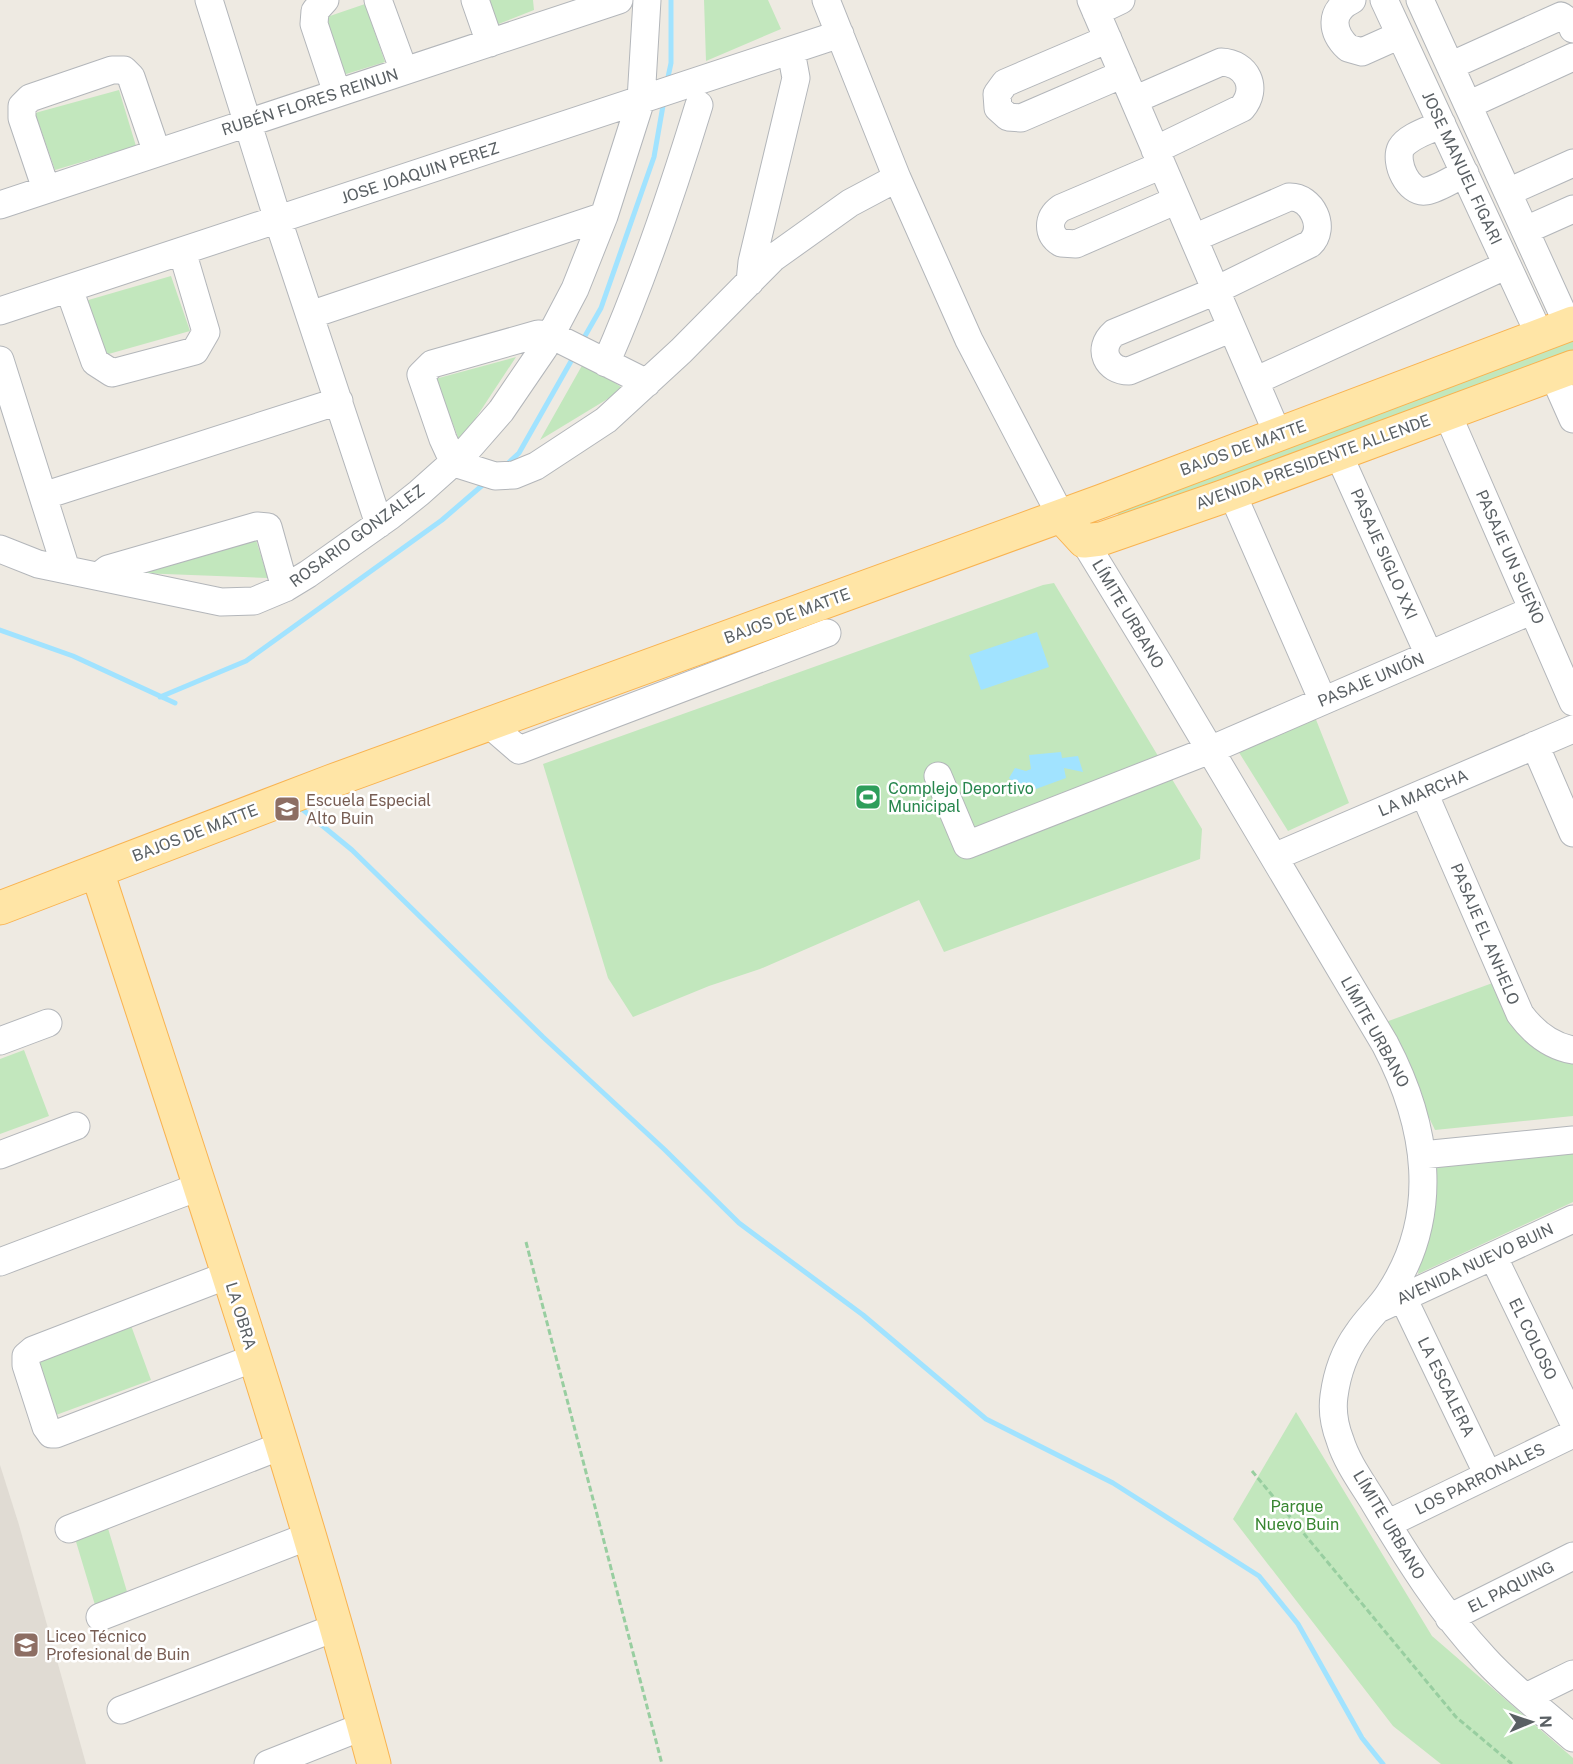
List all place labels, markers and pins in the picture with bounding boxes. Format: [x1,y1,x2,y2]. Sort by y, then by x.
place label: Complejo Deportivo Municipal [888,779,1034,816]
sports icon: Complejo Deportivo Municipal [853,782,883,812]
place label: Escuela Especial Alto Buin [306,791,431,828]
school or university icon: Escuela Especial Alto Buin [272,794,302,824]
place label: Liceo Técnico Profesional de Buin [46,1627,190,1664]
school or university icon: Liceo Técnico Profesional de Buin [11,1630,41,1660]

